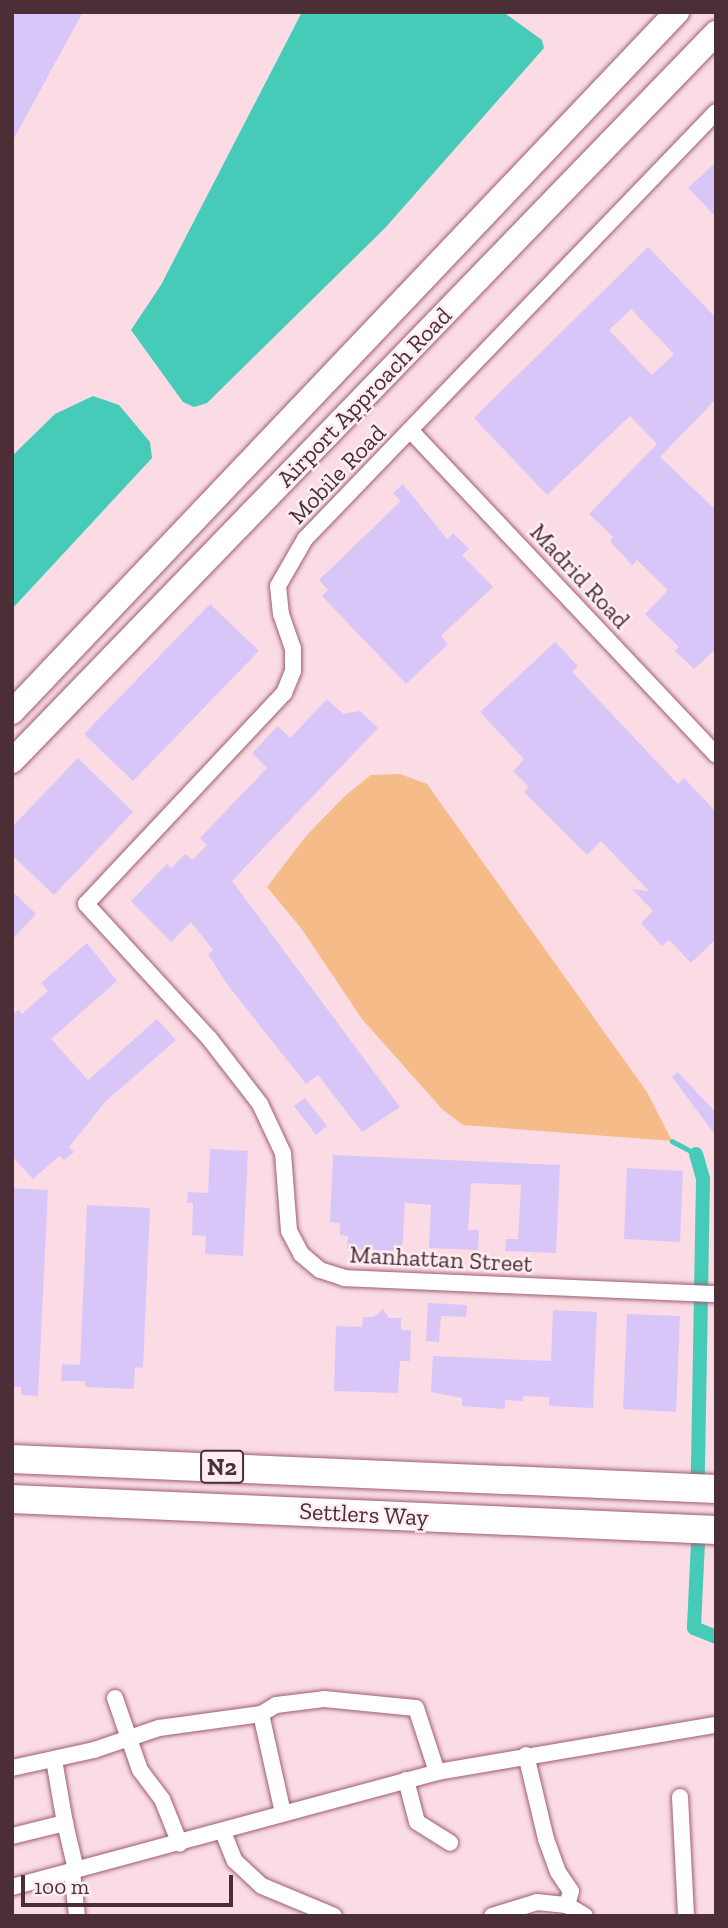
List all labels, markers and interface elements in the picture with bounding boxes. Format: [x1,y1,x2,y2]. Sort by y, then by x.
street label: Airport Approach Road [270,301,458,493]
street label: Mobile Road [282,418,392,530]
street label: Madrid Road [524,518,636,634]
street label: Manhattan Street [349,1240,533,1278]
road number: N2 [199,1448,245,1486]
street label: Settlers Way [298,1496,430,1532]
scale bar [24,1862,236,1906]
text: 100 m [34,1874,89,1899]

